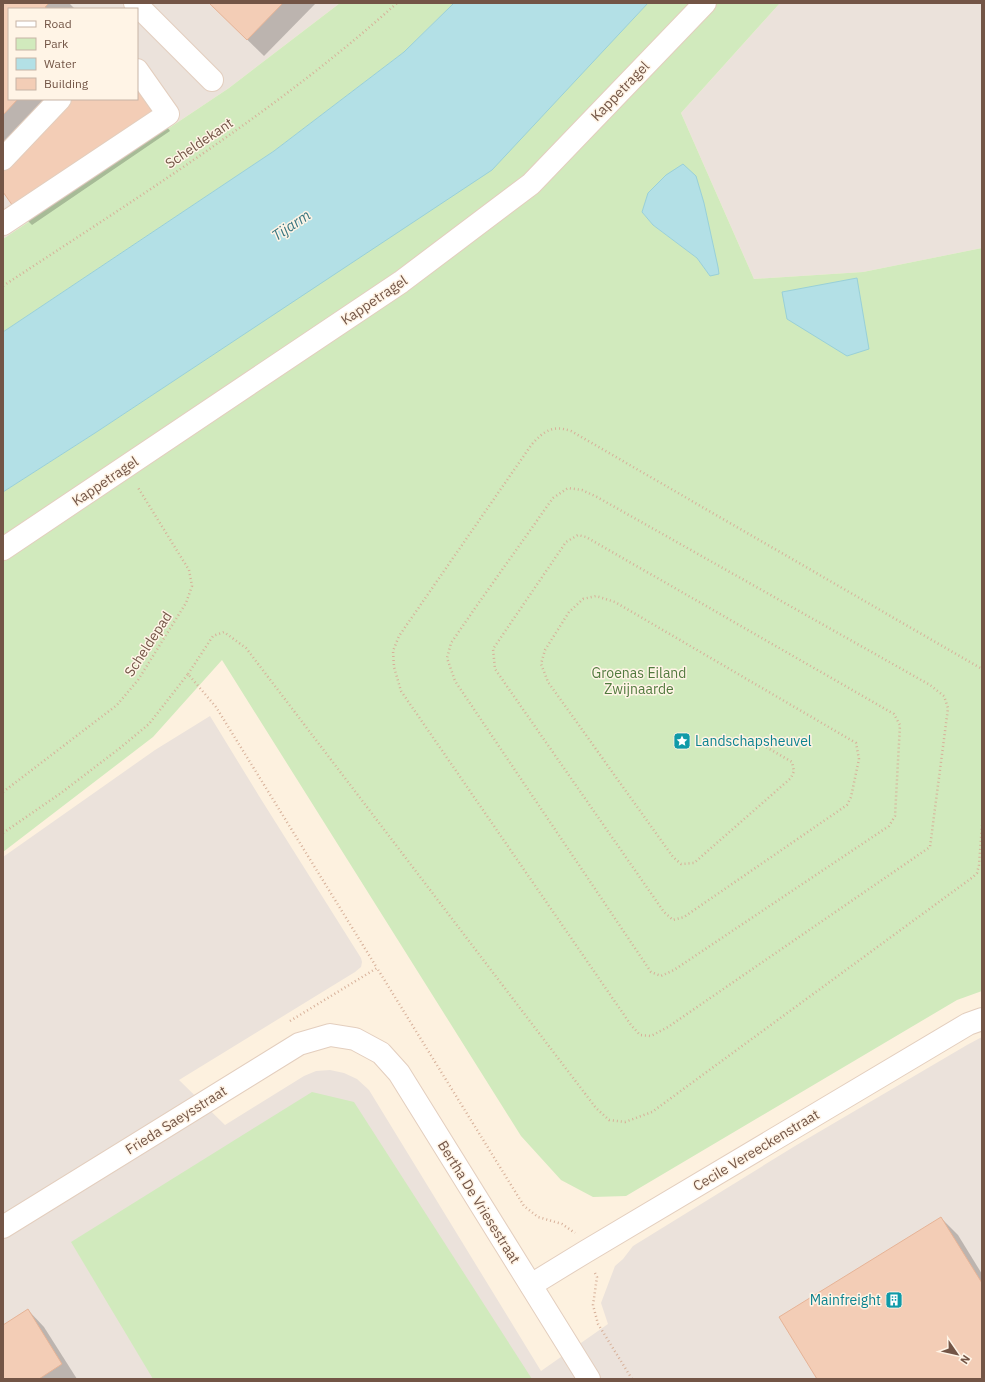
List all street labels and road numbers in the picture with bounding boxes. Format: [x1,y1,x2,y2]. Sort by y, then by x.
street label: Kappetragel [587,57,653,125]
street label: Scheldekant [162,114,236,172]
street label: Kappetragel [337,271,411,329]
street label: Kappetragel [68,452,142,510]
street label: Scheldepad [120,608,176,680]
street label: Frieda Saeysstraat [122,1082,230,1158]
street label: Cecile Vereeckenstraat [689,1105,823,1195]
street label: Bertha De Vriesestraat [434,1137,524,1267]

